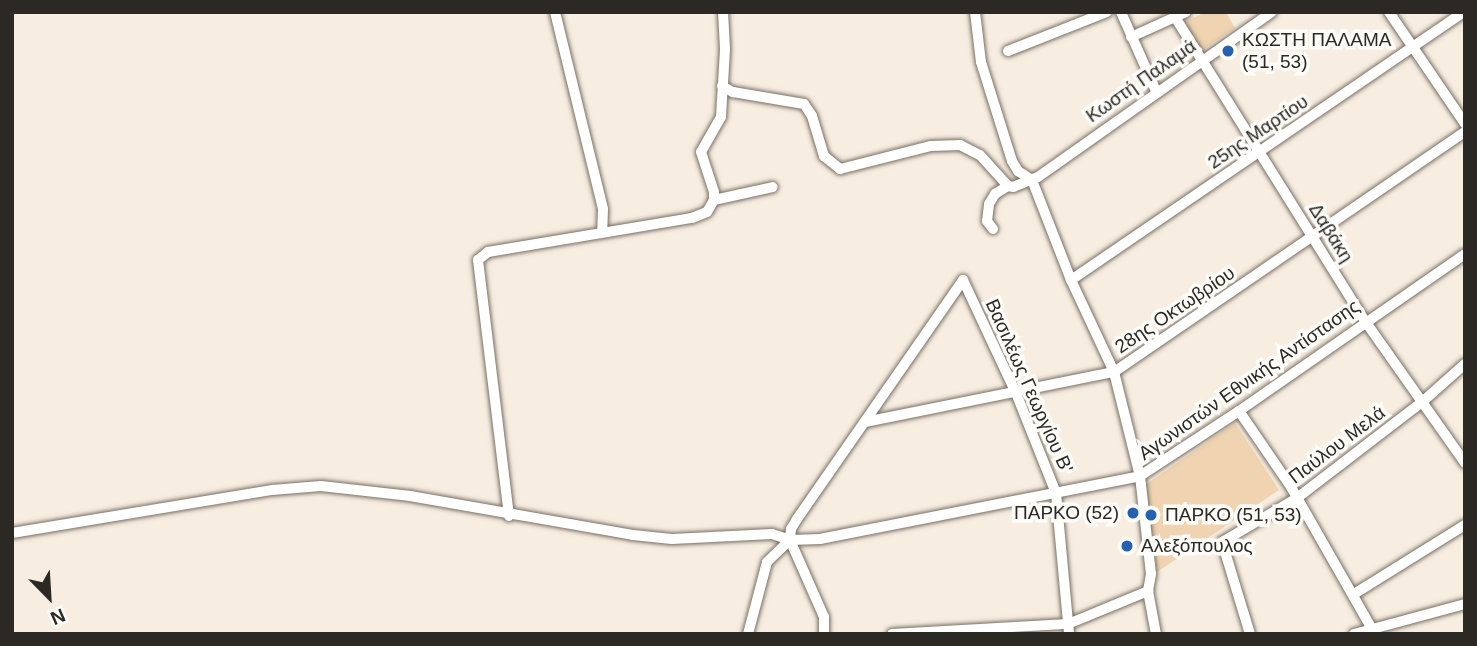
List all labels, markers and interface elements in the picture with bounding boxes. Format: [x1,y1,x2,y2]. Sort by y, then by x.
place label: ΚΩΣΤΗ ΠΑΛΑΜΑ (51, 53) [1242,29,1391,73]
street label: Κωστή Παλαμά [1082,35,1200,127]
marker: ΚΩΣΤΗ ΠΑΛΑΜΑ (51, 53) [1220,43,1236,59]
street label: 25ης Μαρτίου [1203,90,1313,174]
street label: Δαβάκη [1304,199,1358,267]
street label: 28ης Οκτωβρίου [1111,262,1239,358]
street label: Αγωνιστών Εθνικής Αντίστασης [1134,295,1364,465]
street label: Βασιλέως Γεωργίου Β' [980,296,1078,476]
street label: Παύλου Μελά [1284,401,1390,489]
place label: ΠΑΡΚΟ (52) [1014,502,1119,524]
place label: ΠΑΡΚΟ (51, 53) [1165,504,1302,526]
marker: ΠΑΡΚΟ (52) [1125,505,1141,521]
marker: ΠΑΡΚΟ (51, 53) [1143,507,1159,523]
place label: Αλεξόπουλος [1141,535,1253,557]
marker: Αλεξόπουλος [1119,538,1135,554]
north arrow [14,562,84,632]
text: N [47,604,68,629]

